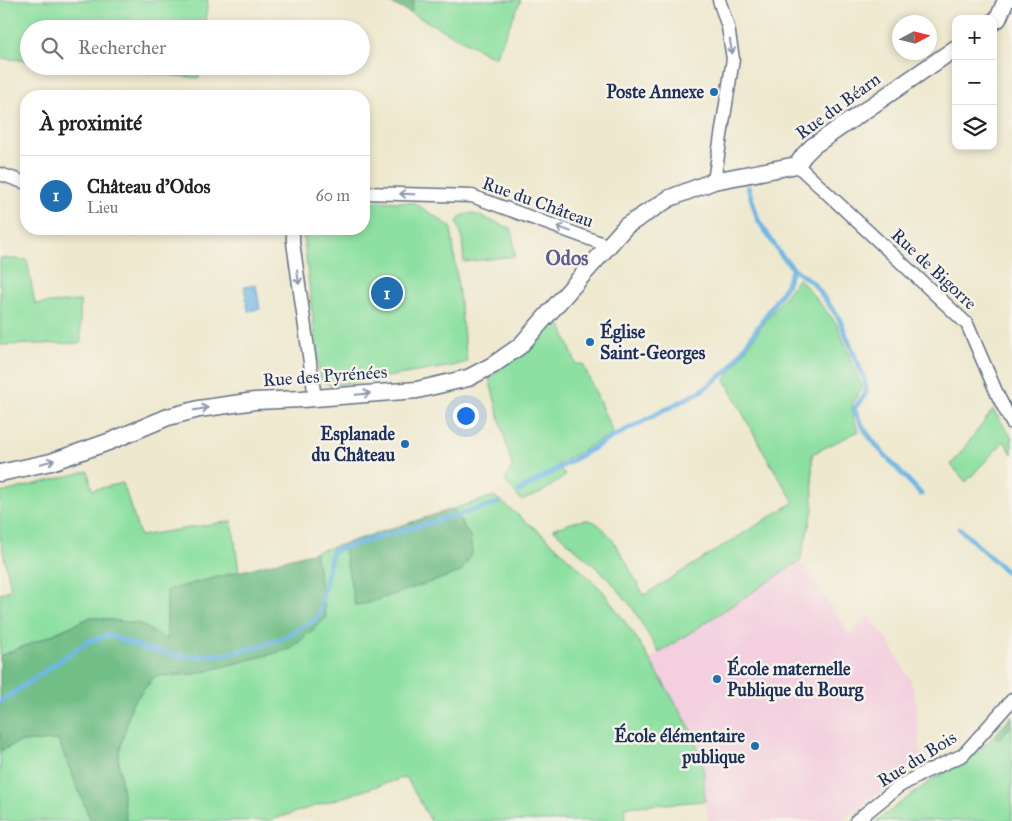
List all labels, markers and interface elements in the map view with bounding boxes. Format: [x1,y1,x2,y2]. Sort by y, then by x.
north arrow [892,15,937,60]
map controls [952,15,997,150]
button: + [952,15,997,60]
search box [20,20,370,75]
icon: search [38,34,66,62]
text: Rechercher [78,36,166,59]
one-way arrow [726,39,736,55]
button: − [952,60,997,105]
street label: Rue du Béarn [791,68,885,144]
place label: Poste Annexe [606,81,704,103]
marker: Poste Annexe [708,86,720,98]
button: layers [952,105,997,150]
text: À proximité [40,110,142,136]
street label: Rue du Château [479,172,597,232]
text: Château d'Odos [87,175,210,198]
text: 1 [53,186,59,205]
text: 60 m [316,186,350,205]
one-way arrow [399,189,416,199]
text: Lieu [87,198,118,217]
one-way arrow [556,224,572,233]
street label: Rue de Bigorre [886,224,981,315]
district label: Odos [546,246,589,270]
one-way arrow [293,269,303,285]
pin: 1 [371,274,403,312]
place label: Église Saint-Georges [600,318,706,365]
marker: Église Saint-Georges [584,336,596,348]
street label: Rue des Pyrénées [262,361,388,391]
one-way arrow [355,389,371,399]
one-way arrow [192,403,208,413]
your location [453,403,479,429]
place label: Esplanade du Château [312,423,395,466]
marker: Esplanade du Château [399,438,411,450]
one-way arrow [39,457,55,466]
place label: École maternelle Publique du Bourg [727,655,864,702]
marker: École maternelle Publique du Bourg [711,673,723,685]
place label: École élémentaire publique [614,722,745,769]
street label: Rue du Bois [874,726,960,792]
marker: École élémentaire publique [749,740,761,752]

